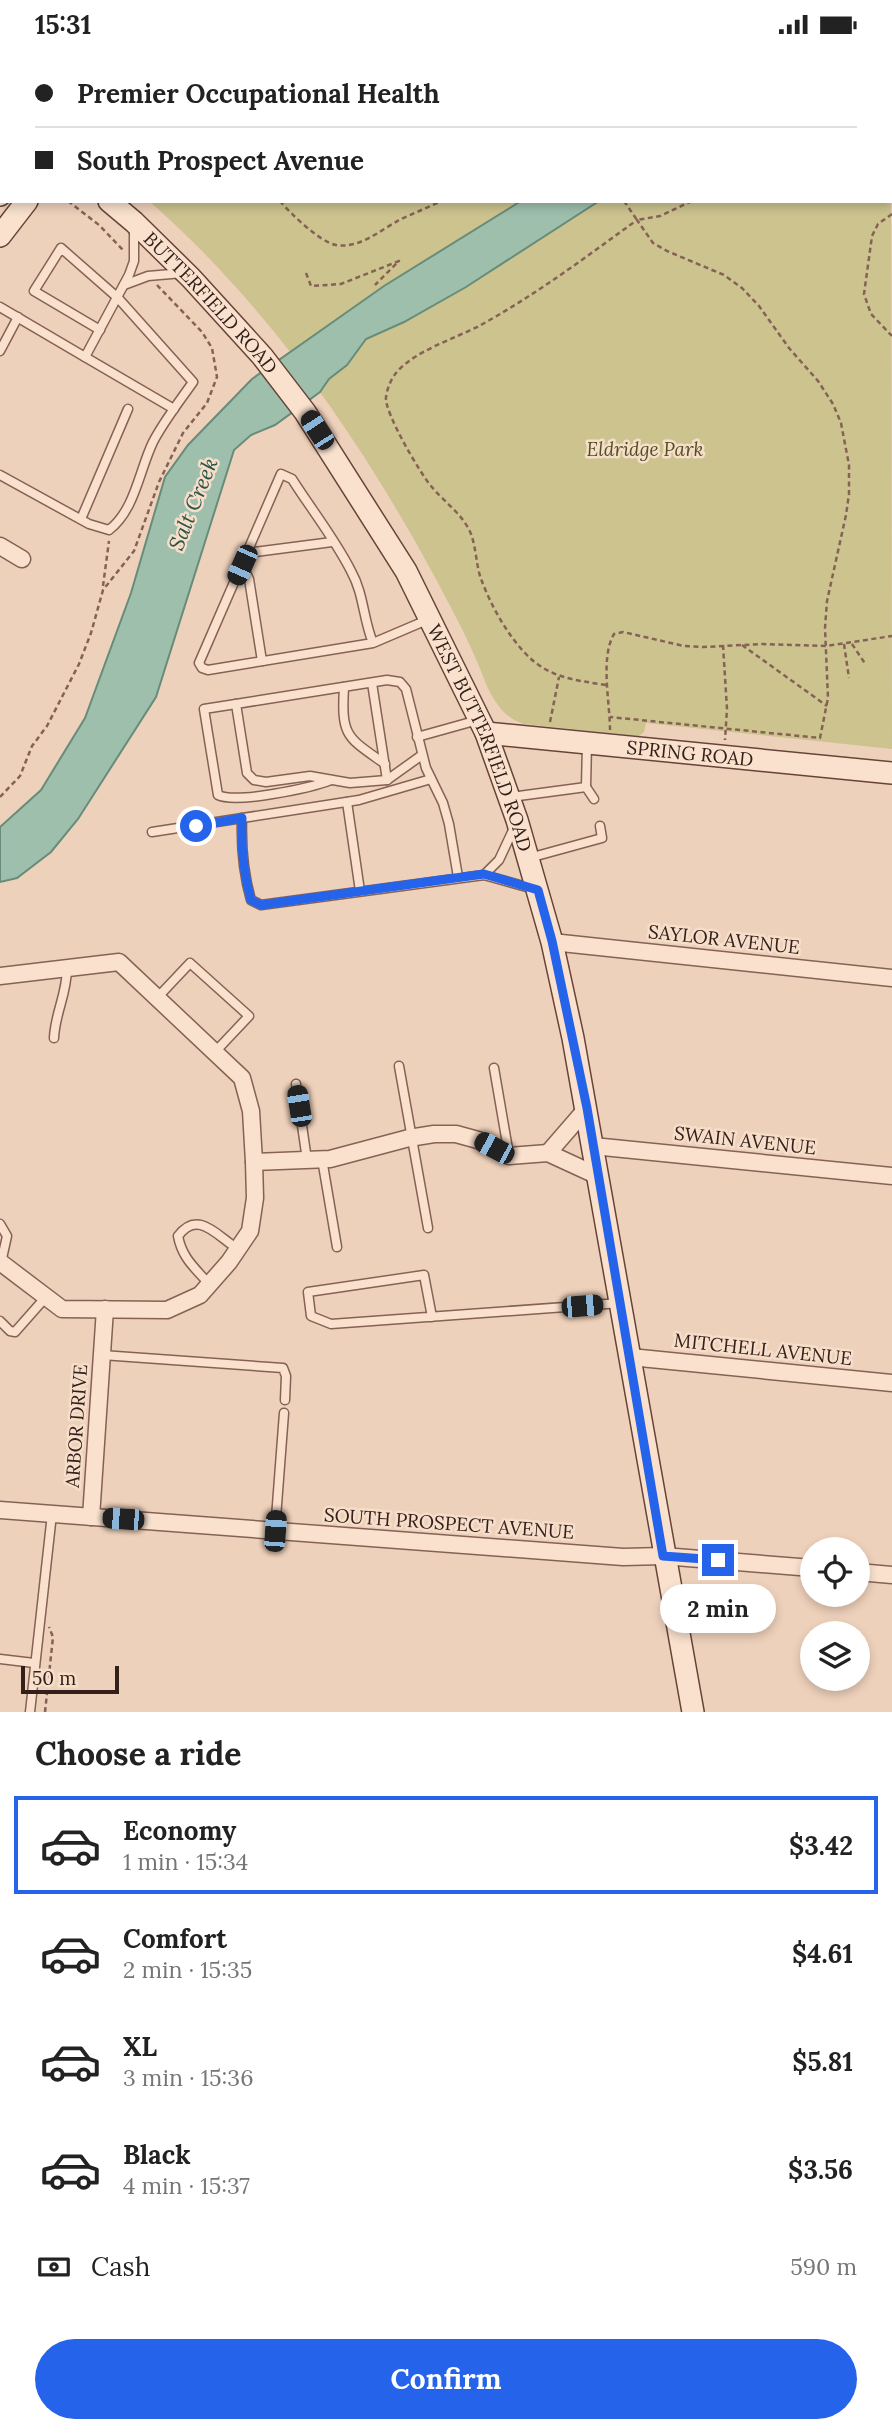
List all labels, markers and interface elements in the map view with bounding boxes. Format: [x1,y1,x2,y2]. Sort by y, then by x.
text: 15:31 [35,8,91,41]
text: Premier Occupational Health [77,77,440,110]
text: South Prospect Avenue [77,144,364,177]
street label: BUTTERFIELD ROAD [139,226,283,378]
car [297,407,338,453]
park label: Eldridge Park [587,437,704,461]
water label: Salt Creek [162,454,224,554]
car [224,542,261,588]
street label: WEST BUTTERFIELD ROAD [422,620,537,854]
street label: SPRING ROAD [626,735,754,771]
route start [180,810,212,842]
street label: SAYLOR AVENUE [647,919,801,959]
car [286,1084,313,1128]
street label: SWAIN AVENUE [673,1121,817,1159]
car [471,1129,518,1167]
car [561,1294,604,1318]
street label: MITCHELL AVENUE [673,1328,853,1370]
street label: ARBOR DRIVE [60,1363,92,1490]
street label: SOUTH PROSPECT AVENUE [323,1502,575,1544]
car [102,1507,145,1531]
car [264,1509,287,1553]
map controls [800,1537,870,1691]
button: locate [800,1537,870,1607]
route end [702,1544,734,1576]
callout: 2 min [660,1585,776,1633]
text: 2 min [687,1594,749,1623]
button: layers [800,1621,870,1691]
scale bar [21,1663,119,1695]
text: 50 m [32,1666,76,1690]
text: Choose a ride [35,1733,242,1774]
icon: car [39,1814,102,1877]
text: Economy [123,1814,236,1847]
text: $3.42 [789,1829,853,1862]
text: 1 min · 15:34 [123,1847,248,1876]
icon: car [39,1922,102,1985]
text: Comfort [123,1922,227,1955]
text: $4.61 [792,1937,853,1970]
text: 2 min · 15:35 [123,1955,252,1984]
icon: car [39,2030,102,2093]
text: XL [123,2030,157,2063]
text: $5.81 [792,2045,853,2078]
text: 3 min · 15:36 [123,2063,253,2092]
icon: car [39,2138,102,2201]
text: Black [123,2138,191,2171]
text: $3.56 [788,2153,853,2186]
text: 4 min · 15:37 [123,2171,250,2200]
icon: cash [35,2248,73,2286]
text: Cash [91,2250,150,2283]
text: 590 m [790,2252,857,2281]
button: Confirm [35,2339,857,2419]

